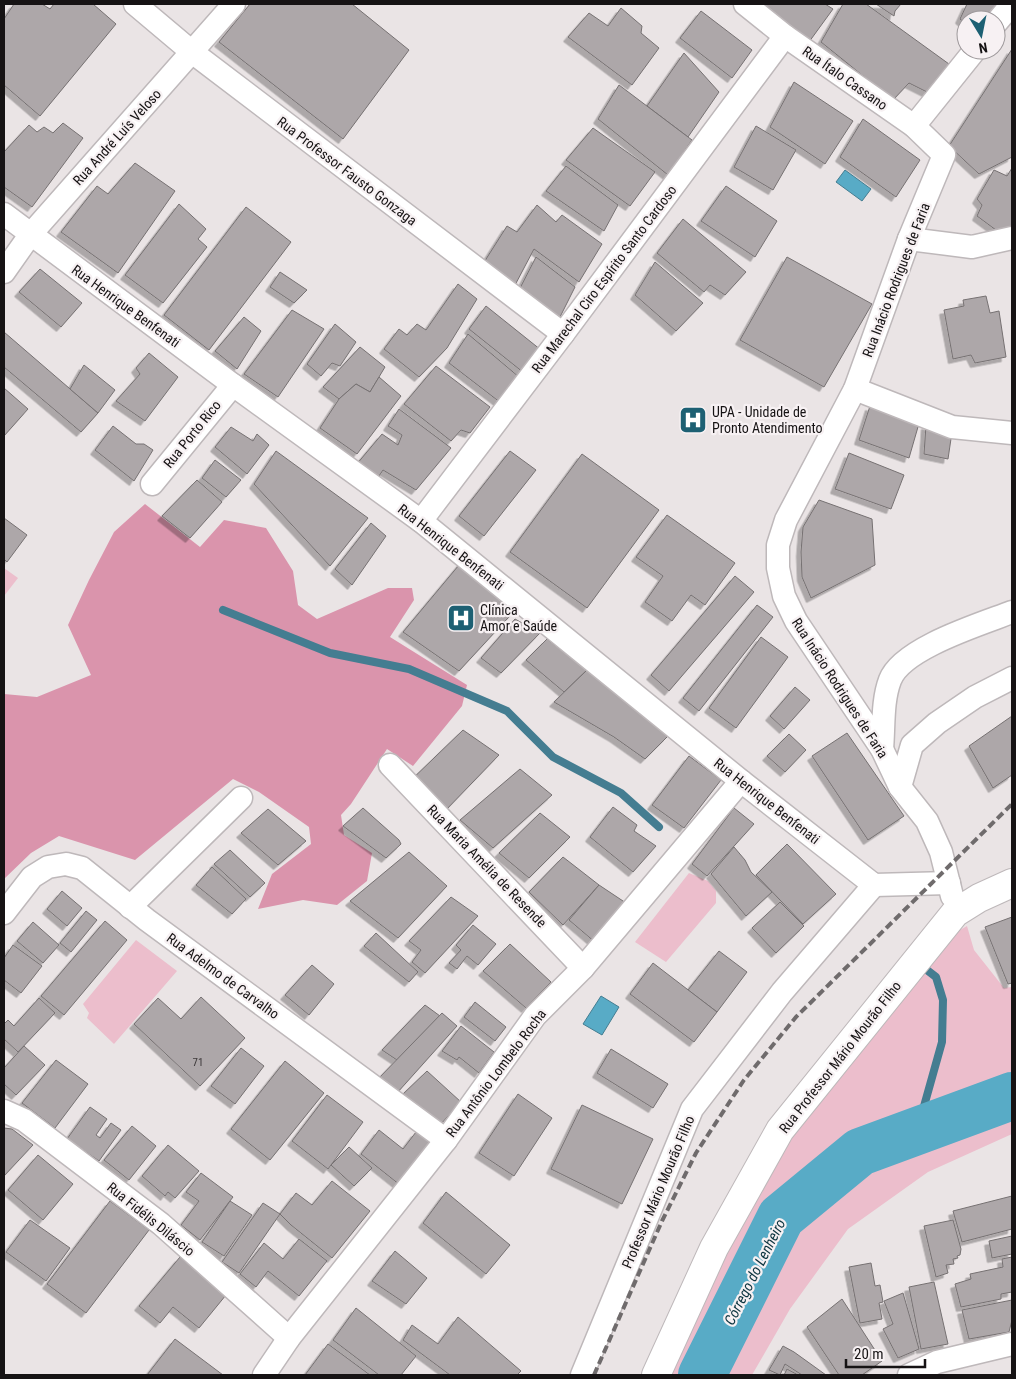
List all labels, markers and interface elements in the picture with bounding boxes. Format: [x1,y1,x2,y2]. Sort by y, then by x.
north arrow [956,10,1006,60]
text: N [978,39,989,56]
street label: Rua Ítalo Cassano [800,42,891,113]
street label: Rua André Luís Veloso [70,86,164,188]
street label: Rua Professor Fausto Gonzaga [274,113,420,229]
street label: Rua Marechal Ciro Espírito Santo Cardoso [528,182,680,376]
street label: Rua Inácio Rodrigues de Faria [859,201,933,359]
street label: Rua Henrique Benfenati [69,261,183,351]
street label: Rua Porto Rico [160,397,224,471]
place label: UPA - Unidade de Pronto Atendimento [712,404,822,436]
hospital icon: UPA - Unidade de Pronto Atendimento [678,405,708,435]
street label: Rua Henrique Benfenati [395,501,507,593]
place label: Clínica Amor e Saúde [480,602,558,634]
hospital icon: Clínica Amor e Saúde [446,603,476,633]
street label: Rua Inácio Rodrigues de Faria [789,615,891,761]
street label: Rua Henrique Benfenati [711,755,823,847]
street label: Rua Maria Amélia de Resende [424,801,550,931]
street label: Rua Adelmo de Carvalho [164,930,282,1022]
street label: Rua Professor Mário Mourão Filho [776,978,904,1136]
street label: Rua Antônio Lombelo Rocha [443,1006,549,1140]
house number: 71 [193,1056,203,1069]
street label: Professor Mário Mourão Filho [619,1113,697,1271]
street label: Rua Fidélis Diláscio [104,1179,198,1259]
water label: Córrego do Lenheiro [721,1216,789,1328]
scale bar [846,1336,925,1368]
text: 20 m [854,1345,884,1363]

